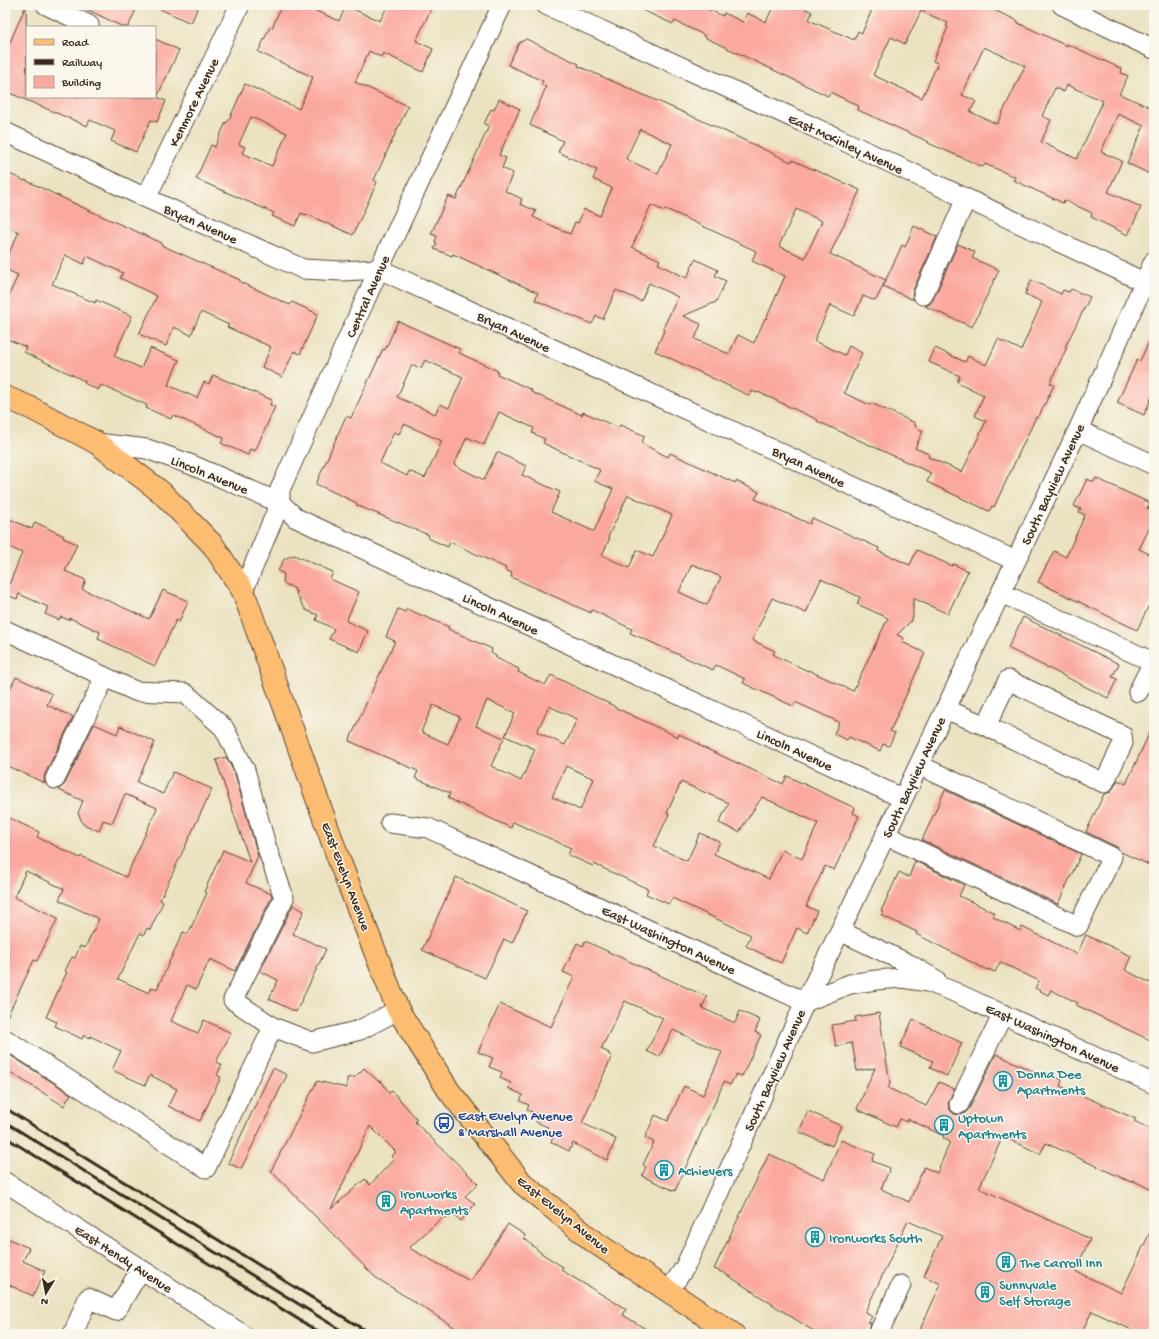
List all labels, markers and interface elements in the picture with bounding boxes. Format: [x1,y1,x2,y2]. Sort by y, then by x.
legend [26,26,156,98]
text: Road [62,37,89,51]
street label: Kenmore Avenue [166,55,224,150]
text: Railway [62,57,102,71]
text: Building [61,77,101,91]
street label: East McKinley Avenue [785,111,906,180]
street label: Bryan Avenue [160,201,240,249]
street label: Central Avenue [344,252,395,341]
street label: Bryan Avenue [473,308,553,358]
street label: South Bayview Avenue [1019,421,1090,548]
street label: Bryan Avenue [768,443,848,493]
street label: Lincoln Avenue [168,453,251,500]
street label: Lincoln Avenue [459,590,541,641]
street label: South Bayview Avenue [880,714,951,841]
street label: Lincoln Avenue [753,726,835,777]
street label: East Evelyn Avenue [316,820,373,934]
street label: East Washington Avenue [598,903,738,980]
street label: East Washington Avenue [982,1001,1122,1078]
street label: South Bayview Avenue [742,1007,811,1134]
place label: Donna Dee Apartments [1016,1067,1086,1100]
building icon: Donna Dee Apartments [992,1070,1014,1092]
place label: East Evelyn Avenue & Marshall Avenue [458,1109,574,1142]
place label: Uptown Apartments [958,1111,1027,1144]
bus stop icon: East Evelyn Avenue & Marshall Avenue [433,1112,455,1134]
building icon: Uptown Apartments [933,1114,955,1136]
building icon: Achievers [653,1159,675,1181]
place label: Achievers [678,1164,733,1181]
street label: East Evelyn Avenue [512,1173,613,1259]
place label: Ironworks Apartments [400,1187,469,1220]
building icon: Ironworks Apartments [375,1190,397,1212]
street label: East Hendy Avenue [71,1222,175,1298]
building icon: Ironworks South [804,1226,826,1248]
place label: Ironworks South [829,1231,923,1248]
building icon: The Carroll Inn [995,1251,1017,1273]
place label: The Carroll Inn [1019,1256,1102,1273]
north arrow [26,1273,66,1313]
place label: Sunnyvale Self Storage [999,1278,1072,1311]
building icon: Sunnyvale Self Storage [974,1281,996,1303]
text: N [40,1294,49,1307]

